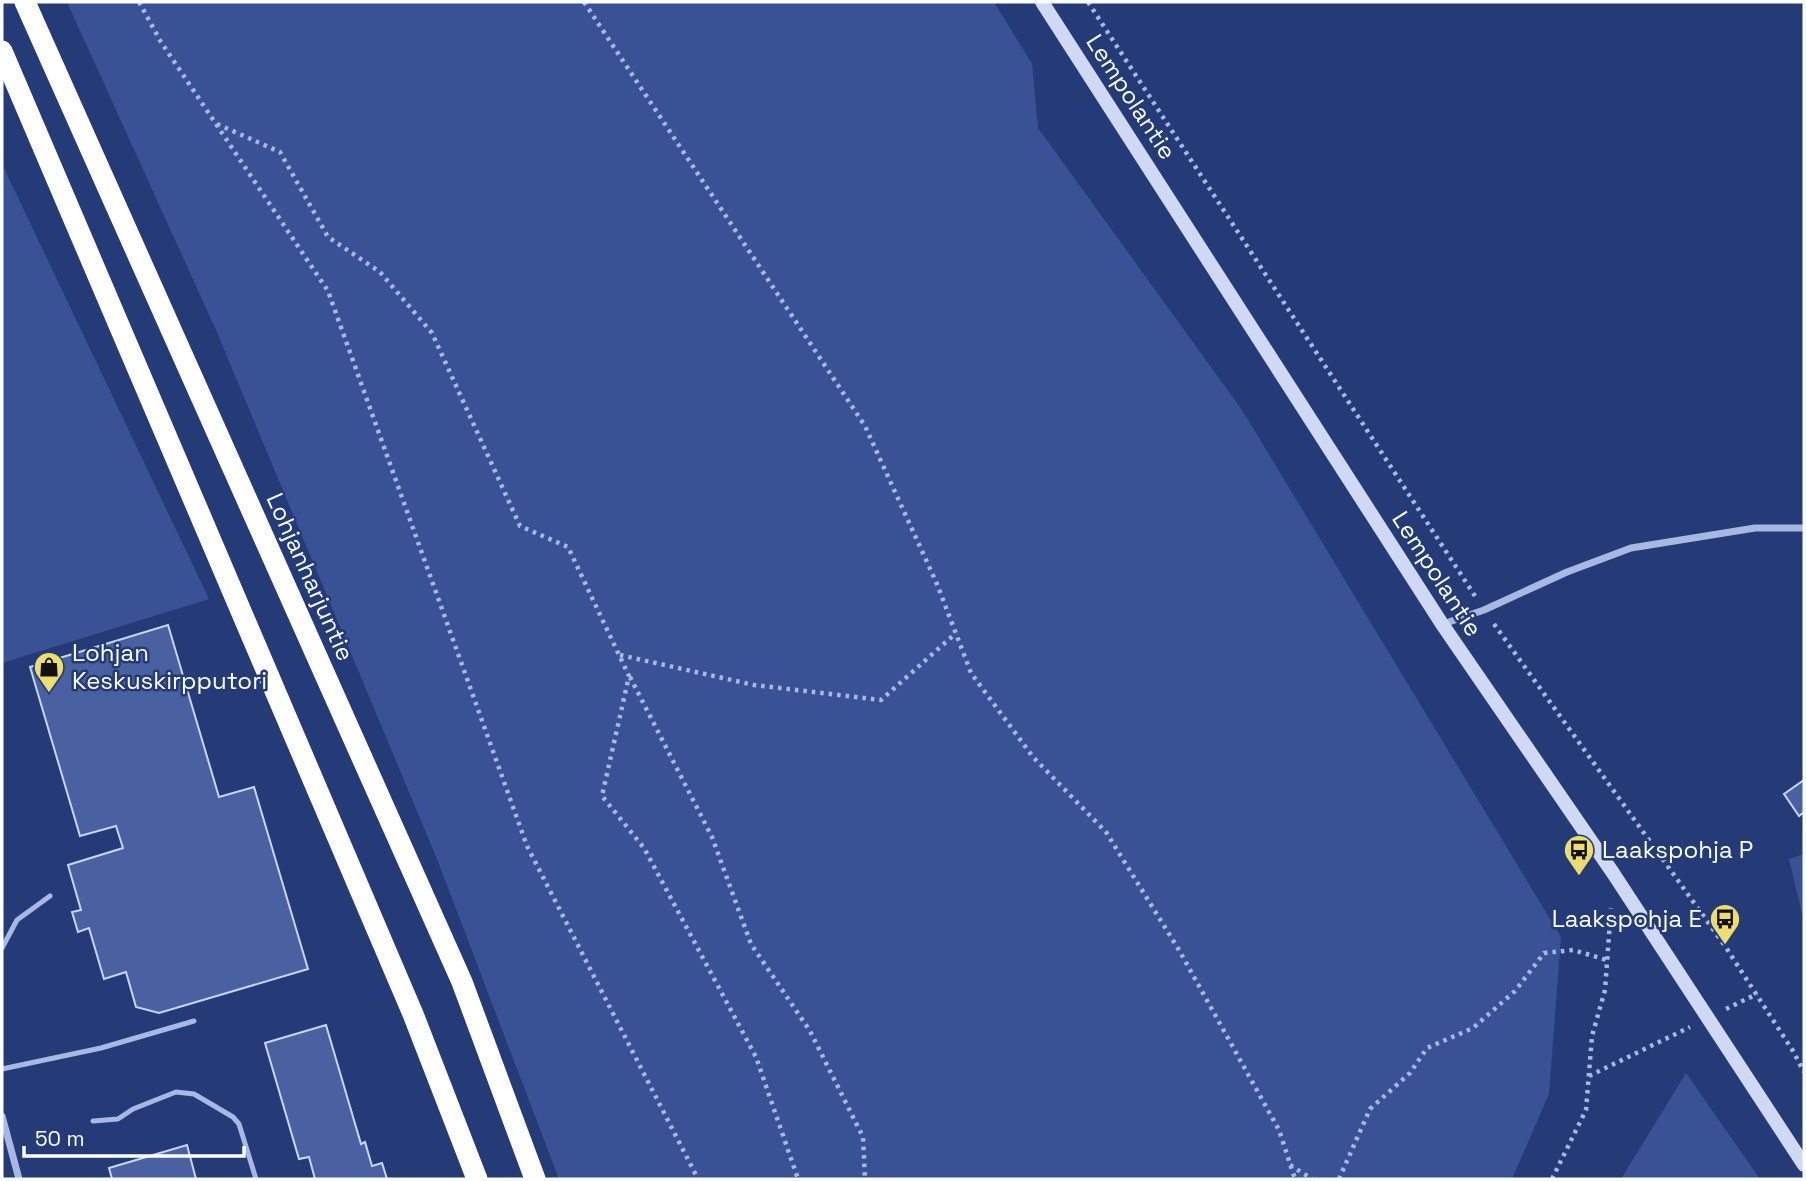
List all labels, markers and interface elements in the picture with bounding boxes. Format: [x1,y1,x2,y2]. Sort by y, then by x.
street label: Lempolantie [1079,28,1183,165]
street label: Lohjanharjuntie [260,488,361,666]
street label: Lempolantie [1385,505,1489,642]
place label: Lohjan Keskuskirpputori [72,637,267,696]
shop icon: Lohjan Keskuskirpputori [32,650,66,694]
bus stop icon: Laakspohja P [1562,833,1596,877]
place label: Laakspohja P [1602,834,1753,865]
bus stop icon: Laakspohja E [1708,902,1742,946]
place label: Laakspohja E [1552,903,1702,934]
scale bar [24,1114,245,1158]
text: 50 m [35,1125,85,1152]

